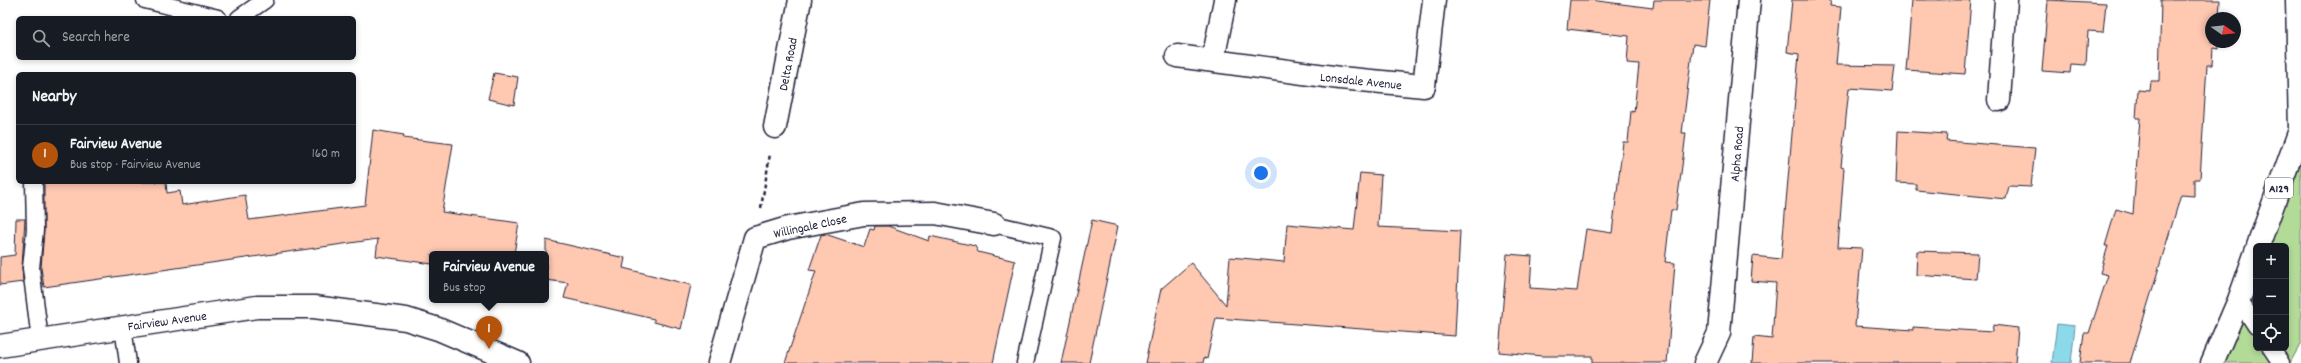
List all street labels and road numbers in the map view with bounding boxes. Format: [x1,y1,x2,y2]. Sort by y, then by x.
street label: Delta Road [775,36,804,93]
street label: Lonsdale Avenue [1319,69,1403,96]
street label: Alpha Road [1727,126,1750,183]
road number: A129 [2265,178,2293,198]
street label: Willingale Close [772,210,849,244]
street label: Fairview Avenue [127,307,208,337]

